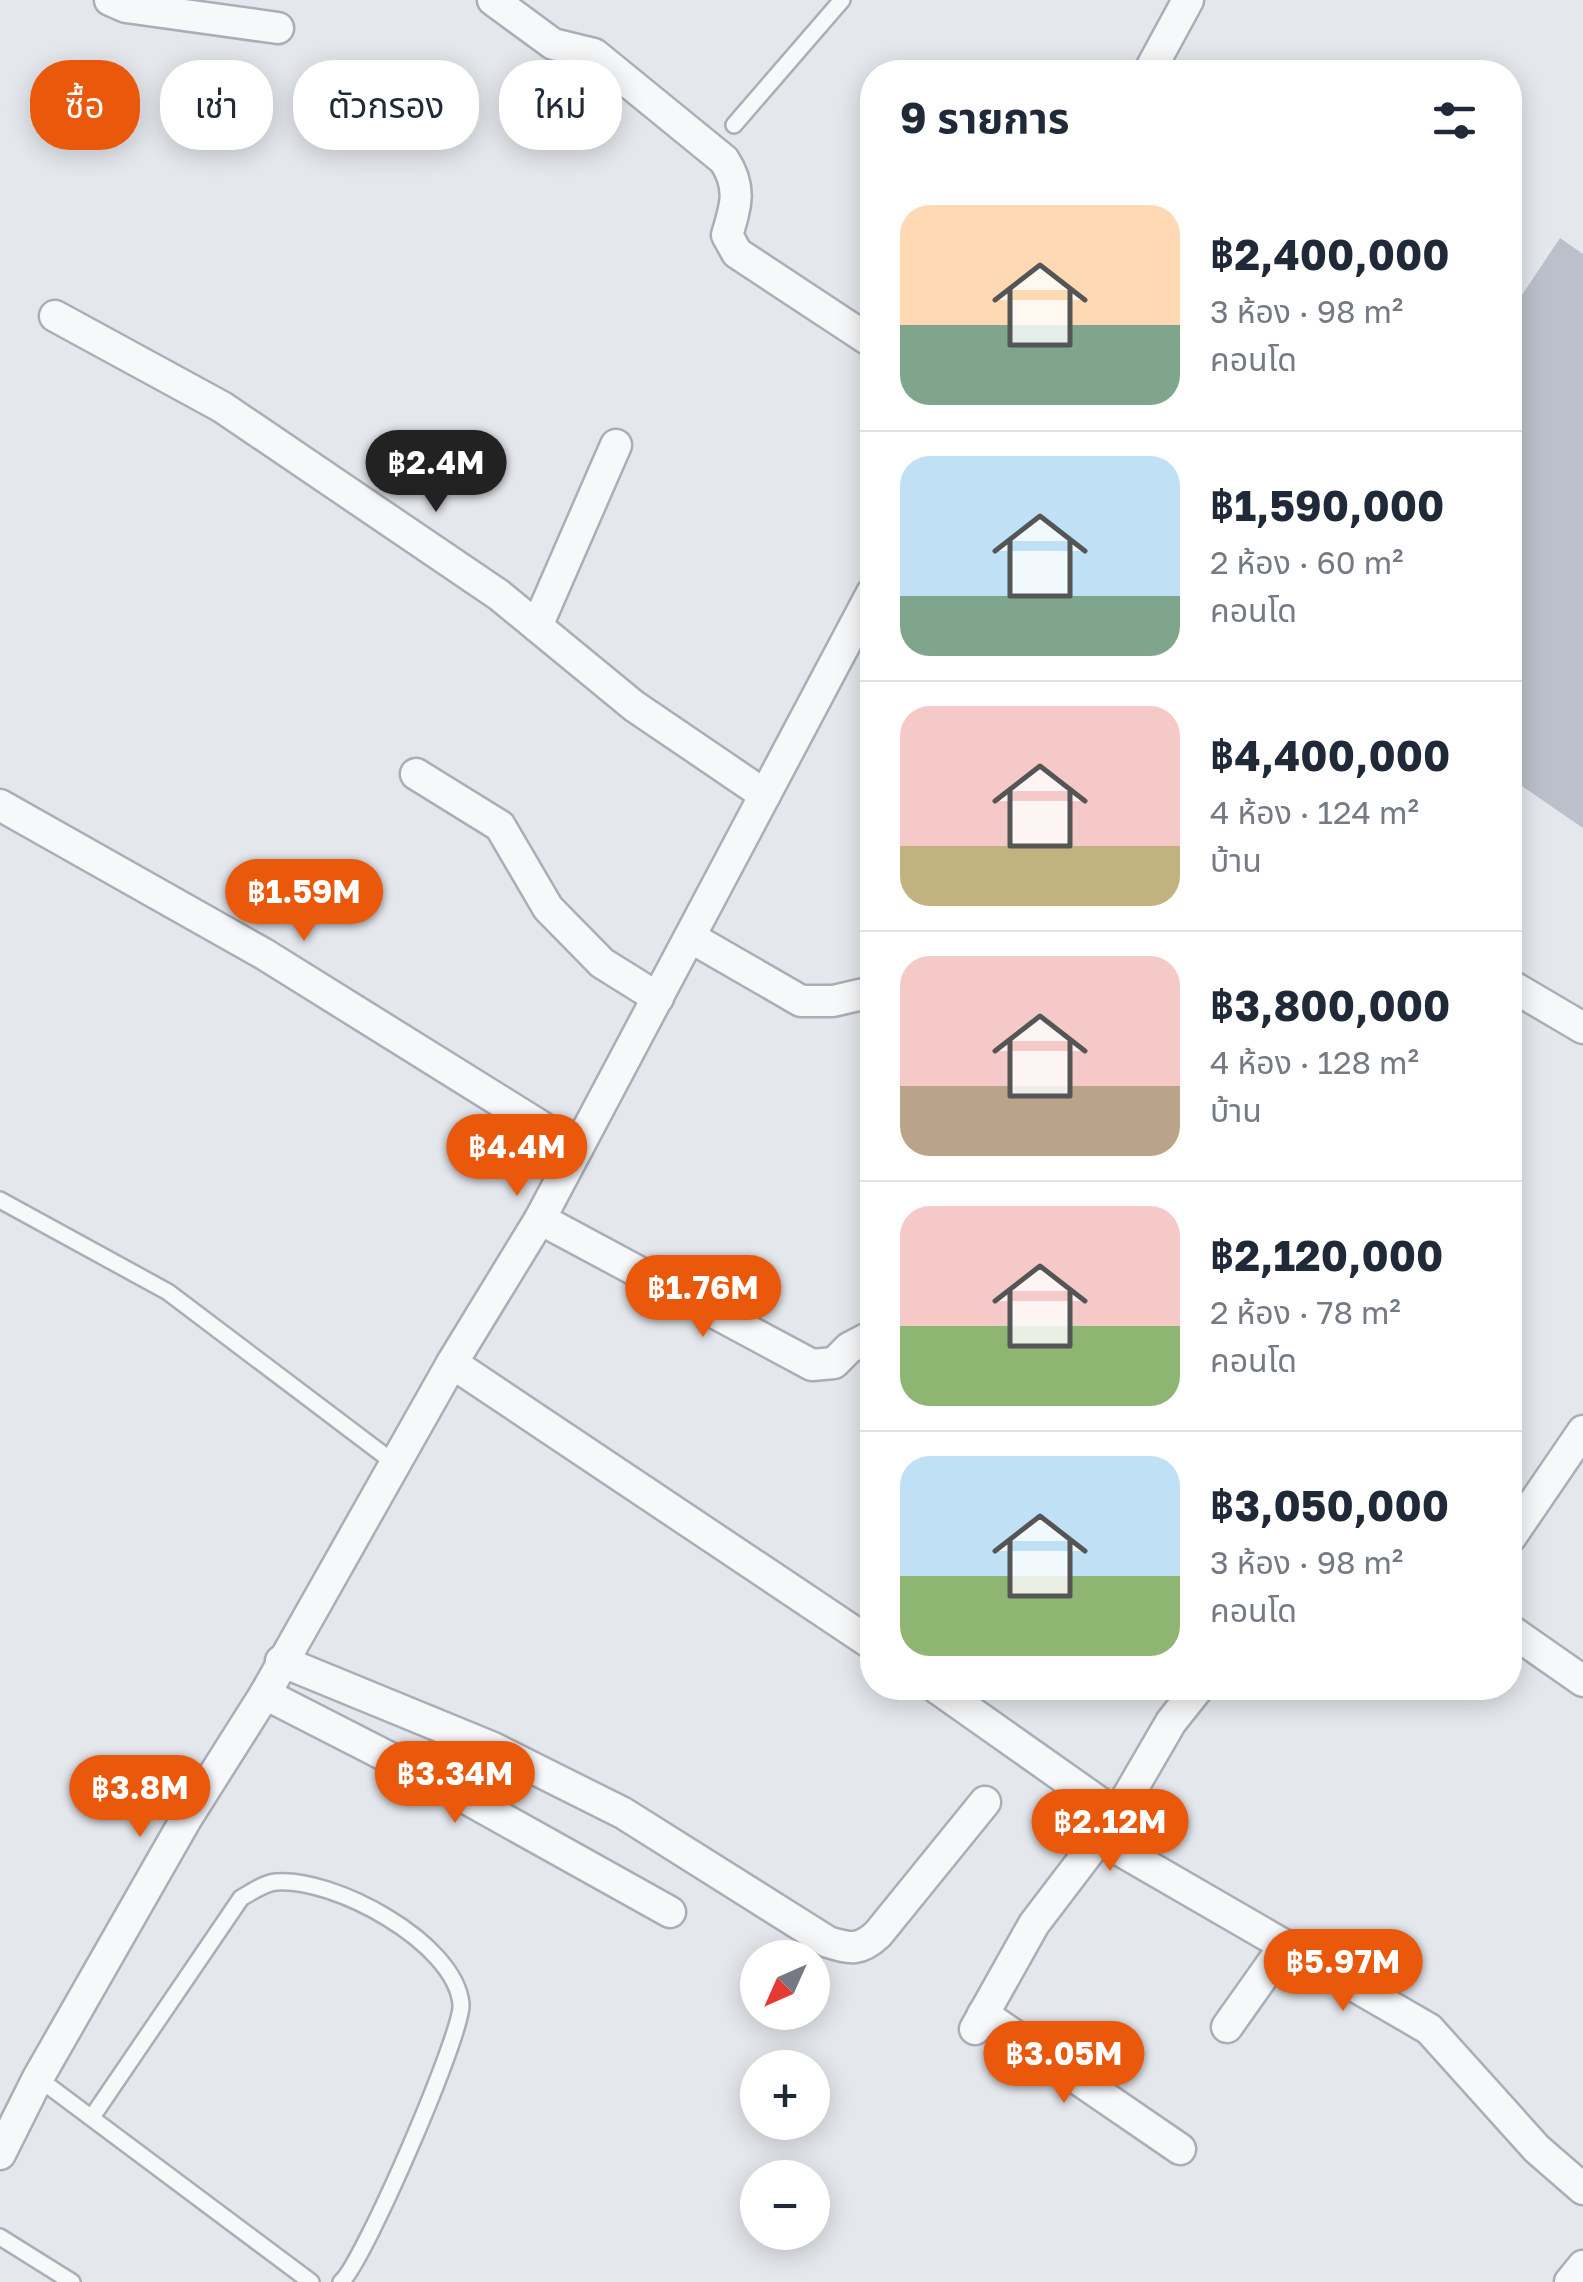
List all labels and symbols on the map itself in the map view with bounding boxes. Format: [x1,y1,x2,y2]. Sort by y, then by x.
pin: ฿2.4M [366,430,506,515]
pin: ฿1.59M [223,859,385,944]
pin: ฿4.4M [447,1114,587,1199]
pin: ฿1.76M [622,1255,784,1340]
pin: ฿3.34M [374,1741,536,1826]
pin: ฿3.8M [70,1755,210,1840]
pin: ฿2.12M [1029,1789,1191,1874]
pin: ฿5.97M [1262,1929,1424,2014]
north arrow [740,1940,830,2030]
pin: ฿3.05M [983,2021,1145,2106]

